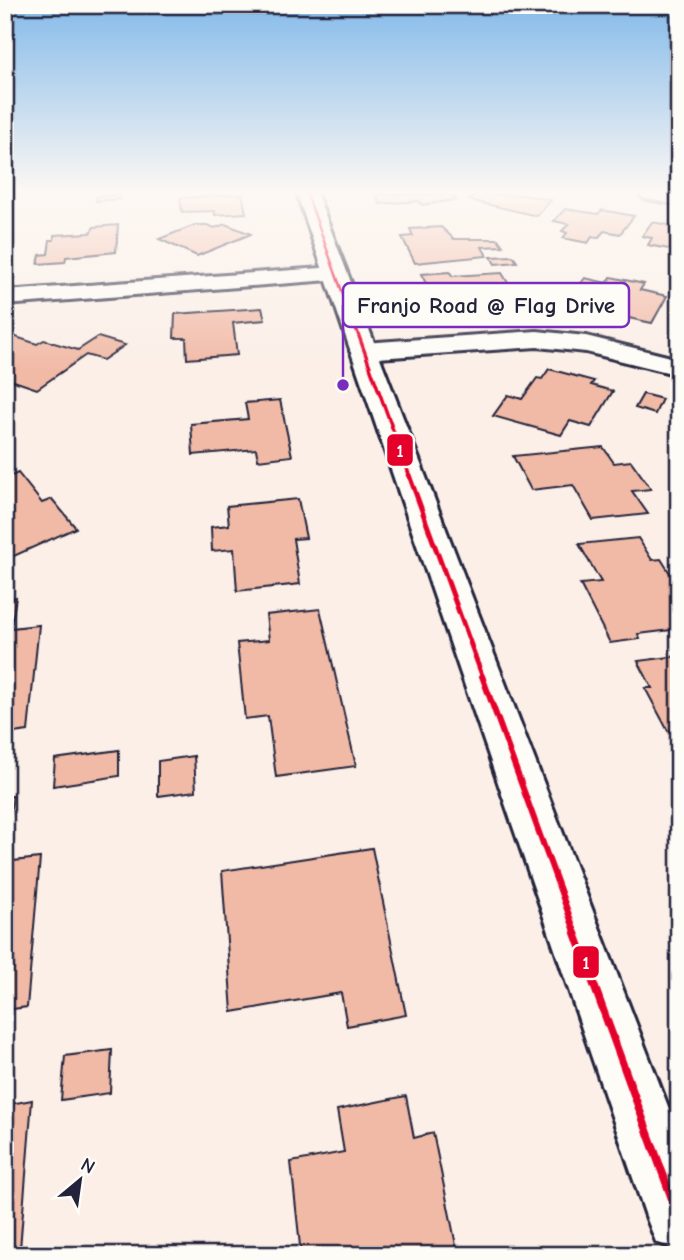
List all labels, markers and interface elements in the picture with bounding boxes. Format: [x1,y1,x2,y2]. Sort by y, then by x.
callout: Franjo Road @ Flag Drive [343,283,629,327]
text: Franjo Road @ Flag Drive [357,292,615,319]
line badge: 1 [386,433,414,467]
text: 1 [396,440,404,462]
line badge: 1 [572,945,600,979]
text: 1 [582,952,590,974]
north arrow [46,1144,116,1214]
text: N [77,1153,99,1179]

